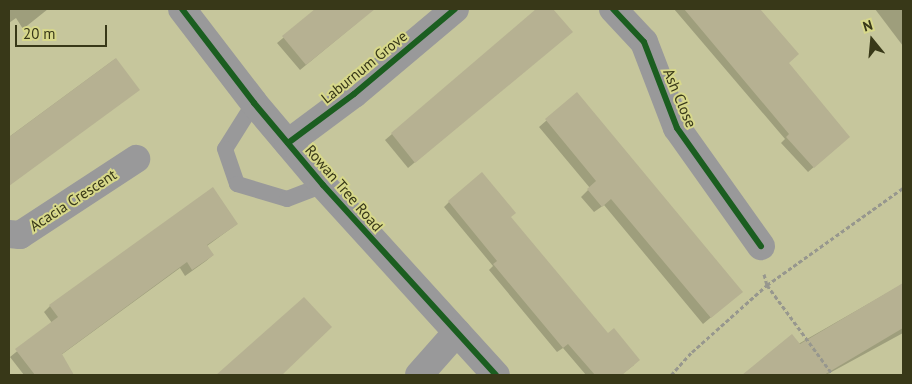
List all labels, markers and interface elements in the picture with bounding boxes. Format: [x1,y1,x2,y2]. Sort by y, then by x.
scale bar [18,15,110,47]
north arrow [847,15,897,65]
text: N [861,16,875,36]
text: 20 m [23,24,56,43]
street label: Laburnum Grove [317,27,411,107]
street label: Ash Close [660,66,700,130]
street label: Rowan Tree Road [301,141,387,235]
street label: Acacia Crescent [26,165,120,235]

